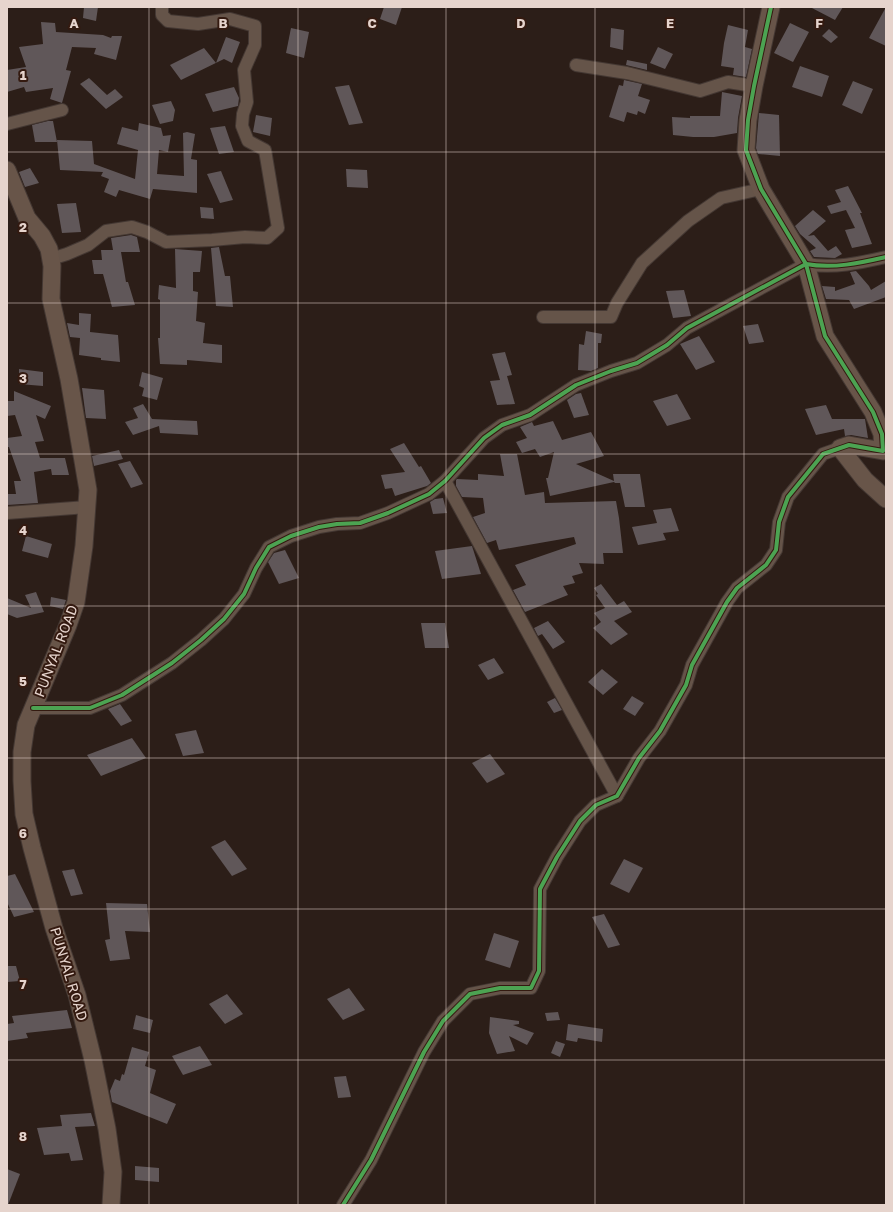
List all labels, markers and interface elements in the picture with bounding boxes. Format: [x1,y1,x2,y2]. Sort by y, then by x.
text: A [69,15,79,31]
text: B [218,15,228,31]
text: C [367,15,377,31]
text: D [516,15,526,31]
text: E [666,15,674,31]
text: F [815,15,823,31]
text: 1 [20,67,27,83]
text: 2 [19,219,27,235]
text: 3 [19,370,27,386]
text: 4 [19,522,27,538]
street label: PUNYAL ROAD [30,602,81,699]
text: 5 [19,673,27,689]
text: 6 [19,825,27,841]
street label: PUNYAL ROAD [47,925,92,1023]
text: 7 [19,976,27,992]
text: 8 [19,1128,27,1144]

